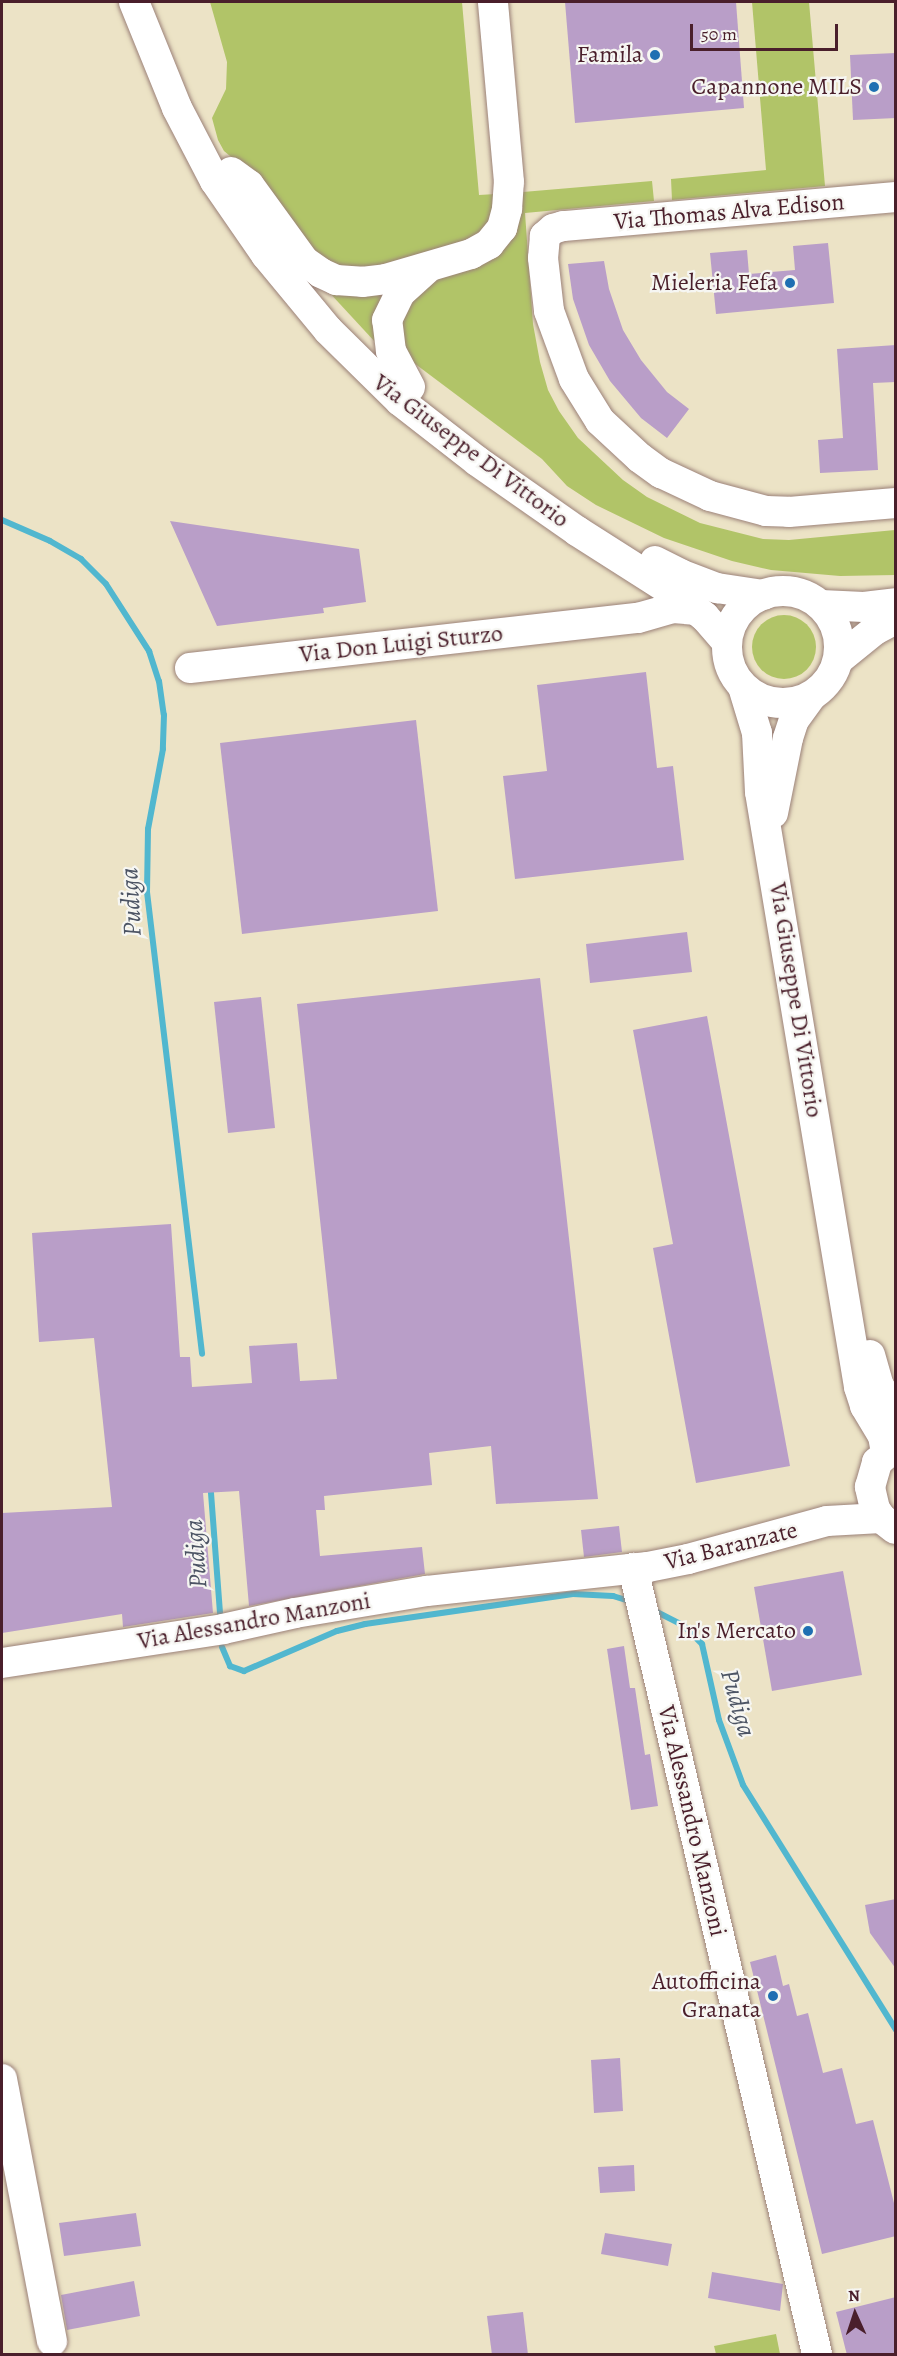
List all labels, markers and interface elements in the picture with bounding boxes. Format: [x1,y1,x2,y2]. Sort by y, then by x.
scale bar [693,12,842,50]
text: 50 m [701,22,737,46]
place label: Famila [577,41,643,69]
marker: Famila [648,48,662,62]
place label: Capannone MILS [691,73,862,101]
marker: Capannone MILS [867,80,881,94]
street label: Via Thomas Alva Edison [613,188,845,236]
place label: Mieleria Fefa [651,269,778,297]
marker: Mieleria Fefa [783,276,797,290]
street label: Via Giuseppe Di Vittorio [368,368,574,534]
street label: Via Don Luigi Sturzo [298,619,504,669]
water label: Pudiga [114,867,148,937]
street label: Via Giuseppe Di Vittorio [763,880,829,1120]
street label: Via Baranzate [661,1516,801,1576]
water label: Pudiga [178,1519,214,1589]
street label: Via Alessandro Manzoni [135,1586,373,1656]
place label: In's Mercato [677,1617,796,1645]
marker: In's Mercato [801,1624,815,1638]
water label: Pudiga [714,1666,762,1740]
street label: Via Alessandro Manzoni [651,1703,733,1939]
place label: Autofficina Granata [652,1968,761,2024]
marker: Autofficina Granata [766,1989,780,2003]
north arrow [825,2284,885,2344]
text: N [848,2285,860,2307]

